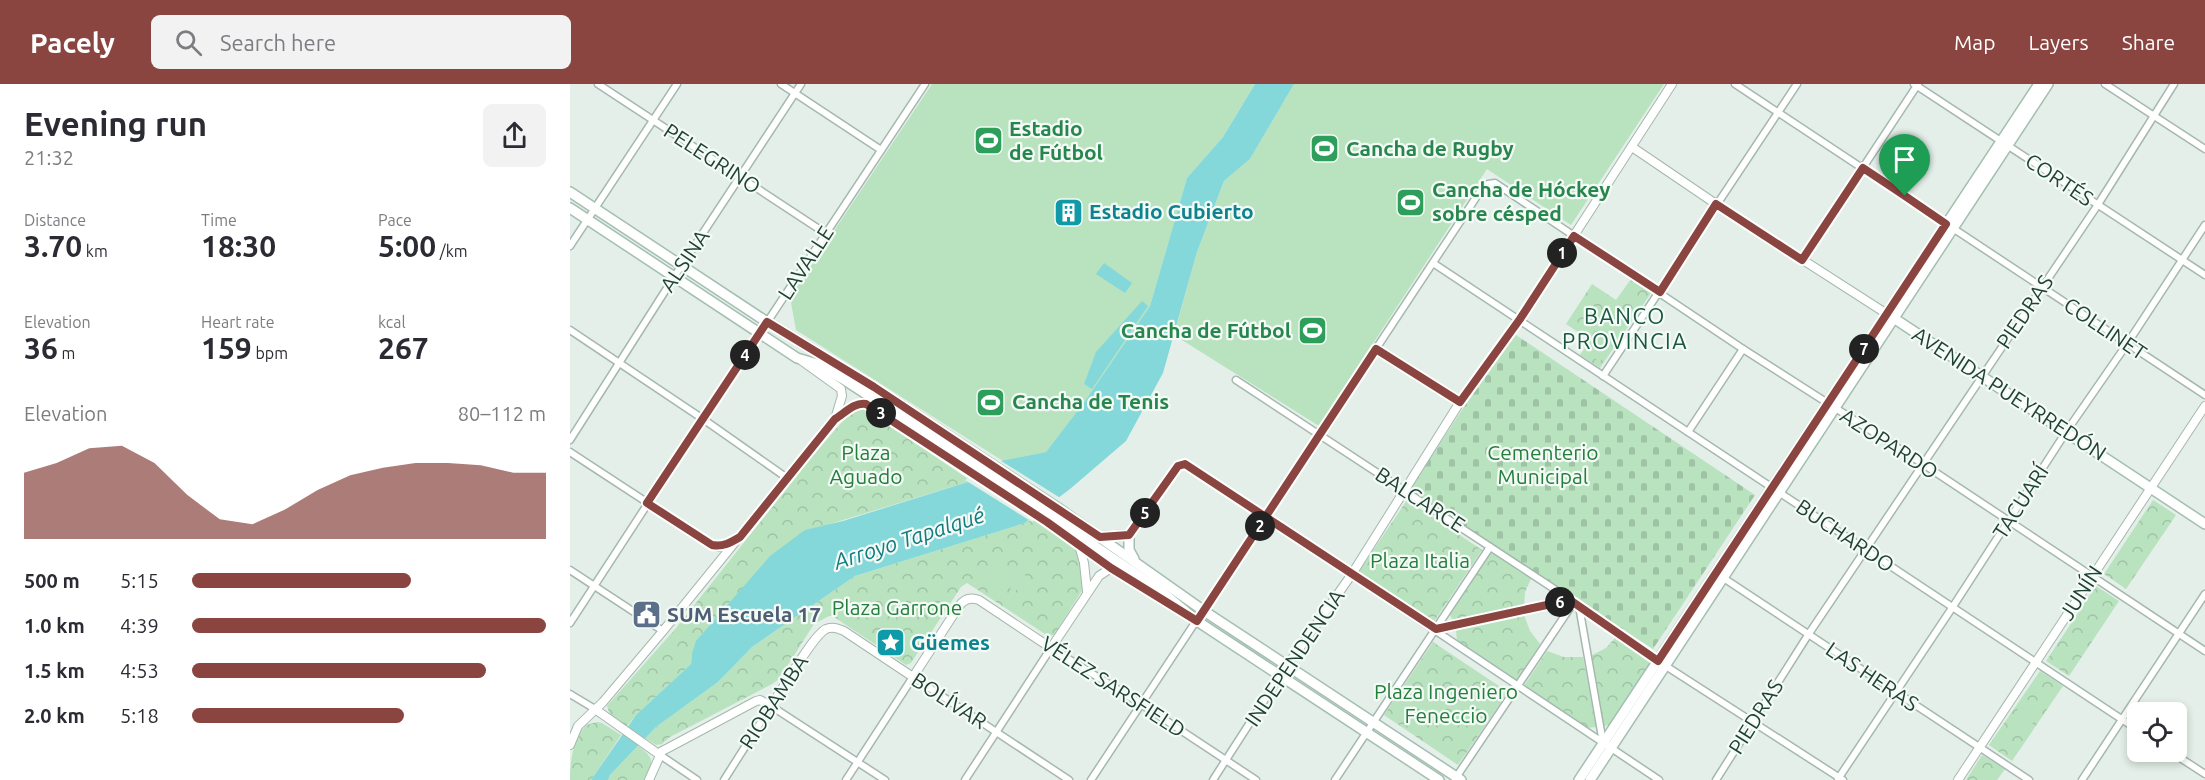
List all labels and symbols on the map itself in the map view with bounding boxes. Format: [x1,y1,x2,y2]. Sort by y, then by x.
place label: Estadio de Fútbol [1009,116,1103,164]
street label: PELEGRINO [660,118,765,198]
sports icon: Estadio de Fútbol [972,125,1004,157]
sports icon: Cancha de Rugby [1309,133,1341,165]
pin [1879,134,1930,196]
place label: Cancha de Rugby [1346,136,1514,160]
street label: CORTÉS [2021,148,2098,211]
place label: Cancha de Hóckey sobre césped [1432,177,1610,225]
sports icon: Cancha de Hóckey sobre césped [1395,186,1427,218]
building icon: Estadio Cubierto [1052,196,1084,228]
place label: Estadio Cubierto [1089,199,1254,223]
street label: LAVALLE [773,221,838,304]
street label: ALSINA [655,225,714,296]
pin: 1 [1547,238,1577,268]
street label: PIEDRAS [1991,270,2057,353]
street label: COLLINET [2060,292,2152,365]
district label: BANCO PROVINCIA [1562,303,1688,353]
sports icon: Cancha de Fútbol [1296,315,1328,347]
place label: Cancha de Fútbol [1121,318,1291,342]
street label: AVENIDA PUEYRREDÓN [1908,322,2111,465]
pin: 7 [1849,334,1879,364]
pin: 4 [730,340,760,370]
sports icon: Cancha de Tenis [975,386,1007,418]
place label: Cancha de Tenis [1012,389,1169,413]
pin: 3 [866,398,896,428]
street label: AZOPARDO [1836,403,1943,484]
park label: Plaza Aguado [829,440,903,488]
park label: Cementerio Municipal [1487,440,1599,488]
street label: TACUARÍ [1987,459,2053,543]
street label: BALCARCE [1371,461,1470,537]
street label: BUCHARDO [1792,494,1899,577]
pin: 5 [1130,498,1160,528]
water label: Arroyo Tapalqué [829,501,987,574]
pin: 2 [1245,511,1275,541]
park label: Plaza Italia [1370,548,1470,572]
street label: JUNÍN [2054,561,2107,624]
street label: INDEPENDENCIA [1240,584,1349,730]
pin: 6 [1545,587,1575,617]
park label: Plaza Garrone [832,595,962,619]
public building icon: SUM Escuela 17 [630,599,662,631]
place label: SUM Escuela 17 [667,602,821,626]
place icon: Güemes [874,627,906,659]
place label: Güemes [911,630,990,654]
street label: VÉLEZ SARSFIELD [1037,631,1190,742]
street label: LAS HERAS [1822,637,1923,716]
street label: RIOBAMBA [734,650,813,753]
street label: BOLÍVAR [907,667,992,733]
street label: PIEDRAS [1723,675,1787,758]
park label: Plaza Ingeniero Feneccio [1374,679,1518,727]

